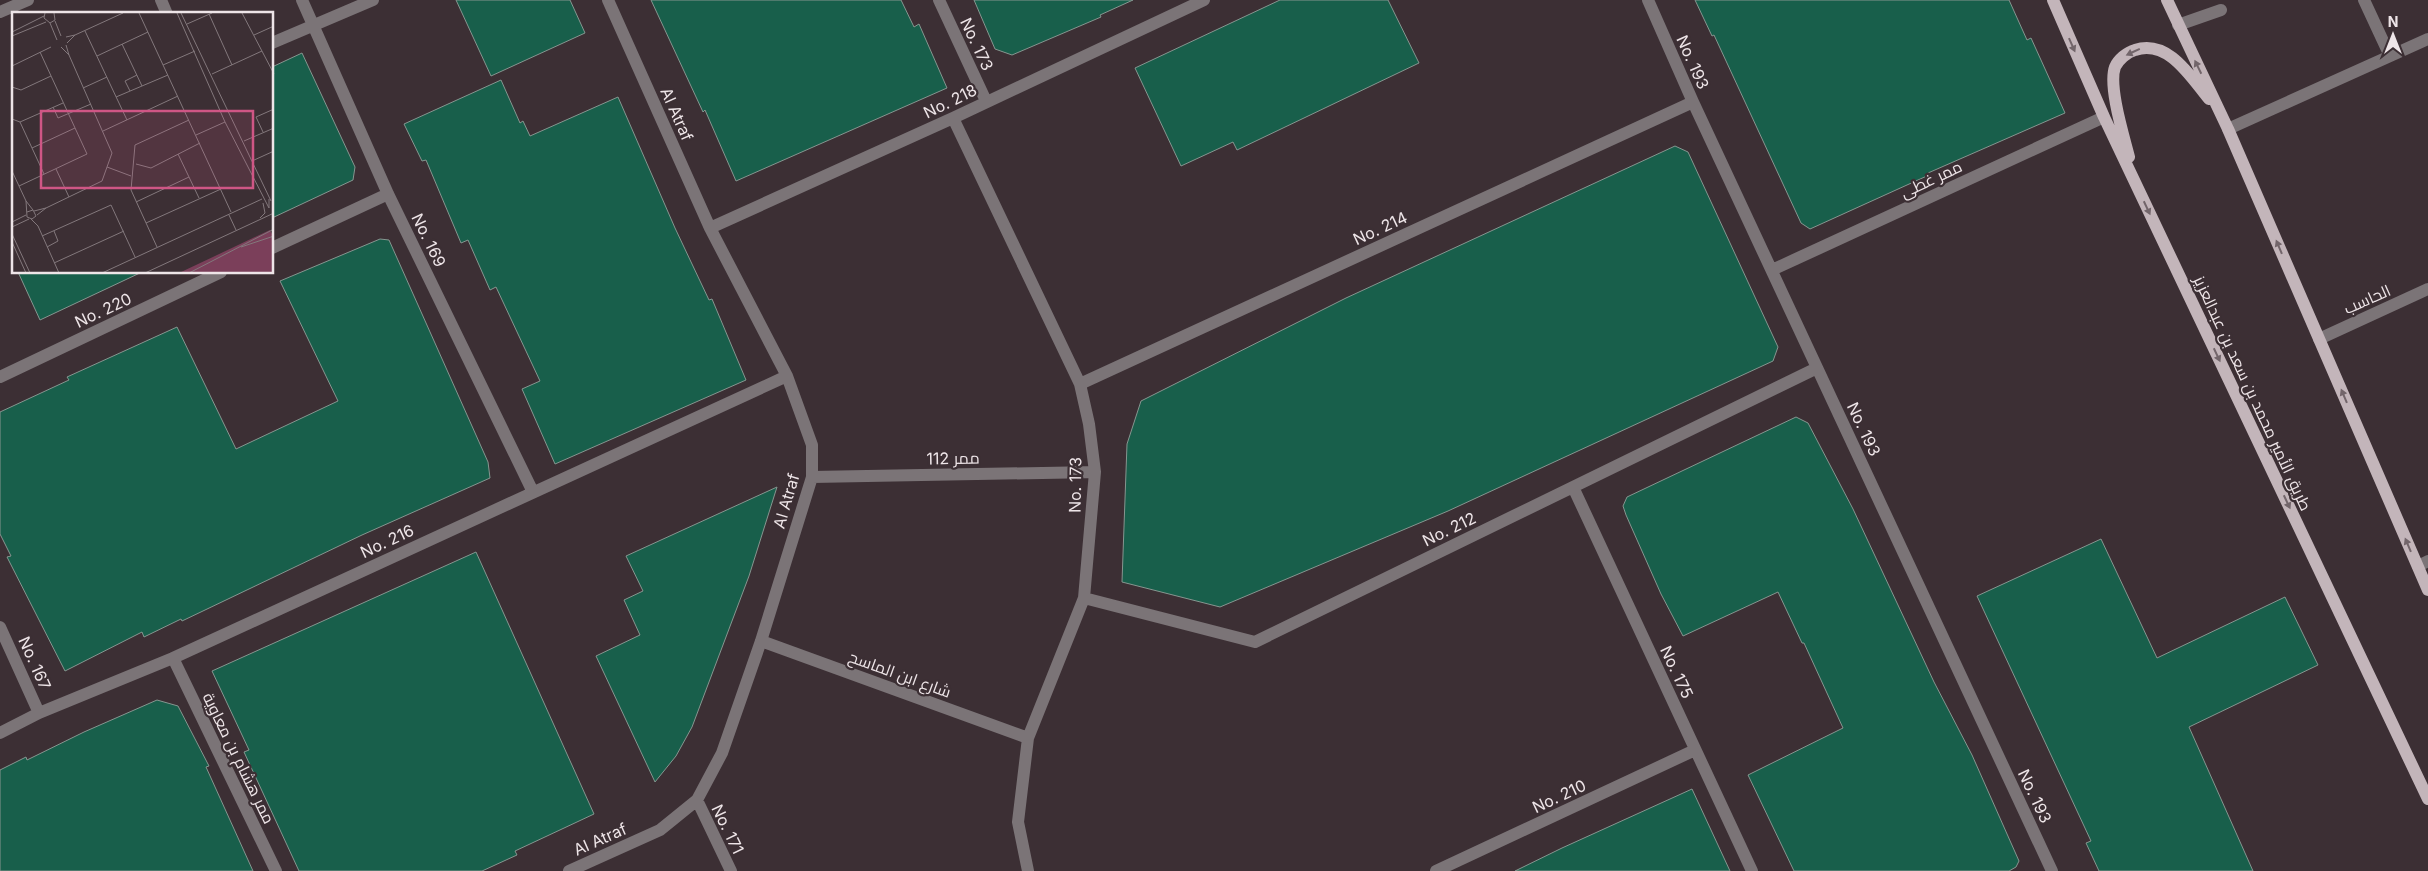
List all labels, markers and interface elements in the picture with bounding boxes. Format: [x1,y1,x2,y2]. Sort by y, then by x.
north arrow [2368,10,2418,60]
inset map [12,12,274,274]
text: N [2388,13,2398,30]
street label: No. 173 [956,14,998,74]
street label: No. 193 [1672,32,1714,92]
one-way arrow [2069,38,2077,52]
one-way arrow [2125,48,2140,56]
one-way arrow [2194,60,2202,74]
street label: No. 218 [920,80,980,122]
street label: Al Atraf [656,84,698,144]
street label: ممر غطى [1897,156,1966,203]
one-way arrow [2144,201,2152,215]
street label: No. 214 [1350,207,1410,249]
street label: No. 169 [407,210,451,270]
one-way arrow [2275,240,2283,254]
street label: طريق الأمير محمد بن سعد بن عبدالعزيز [2188,271,2316,514]
street label: الحاسب [2340,280,2394,318]
street label: No. 220 [71,288,135,332]
one-way arrow [2213,348,2221,362]
one-way arrow [2339,389,2347,403]
street label: No. 193 [1843,399,1885,459]
street label: ممر 112 [926,448,980,468]
street label: No. 173 [1065,457,1085,513]
street label: Al Atraf [769,471,803,531]
one-way arrow [2283,495,2291,509]
street label: No. 212 [1419,508,1479,550]
street label: No. 216 [357,520,417,562]
one-way arrow [2404,538,2412,552]
street label: No. 167 [14,633,56,693]
street label: No. 175 [1656,642,1698,702]
street label: شارع ابن الماسح [845,646,954,704]
street label: ممر هشام بن معاوية [197,689,279,828]
street label: No. 193 [2014,766,2056,826]
street label: No. 210 [1529,775,1589,817]
street label: No. 171 [707,801,749,857]
street label: Al Atraf [570,818,630,860]

